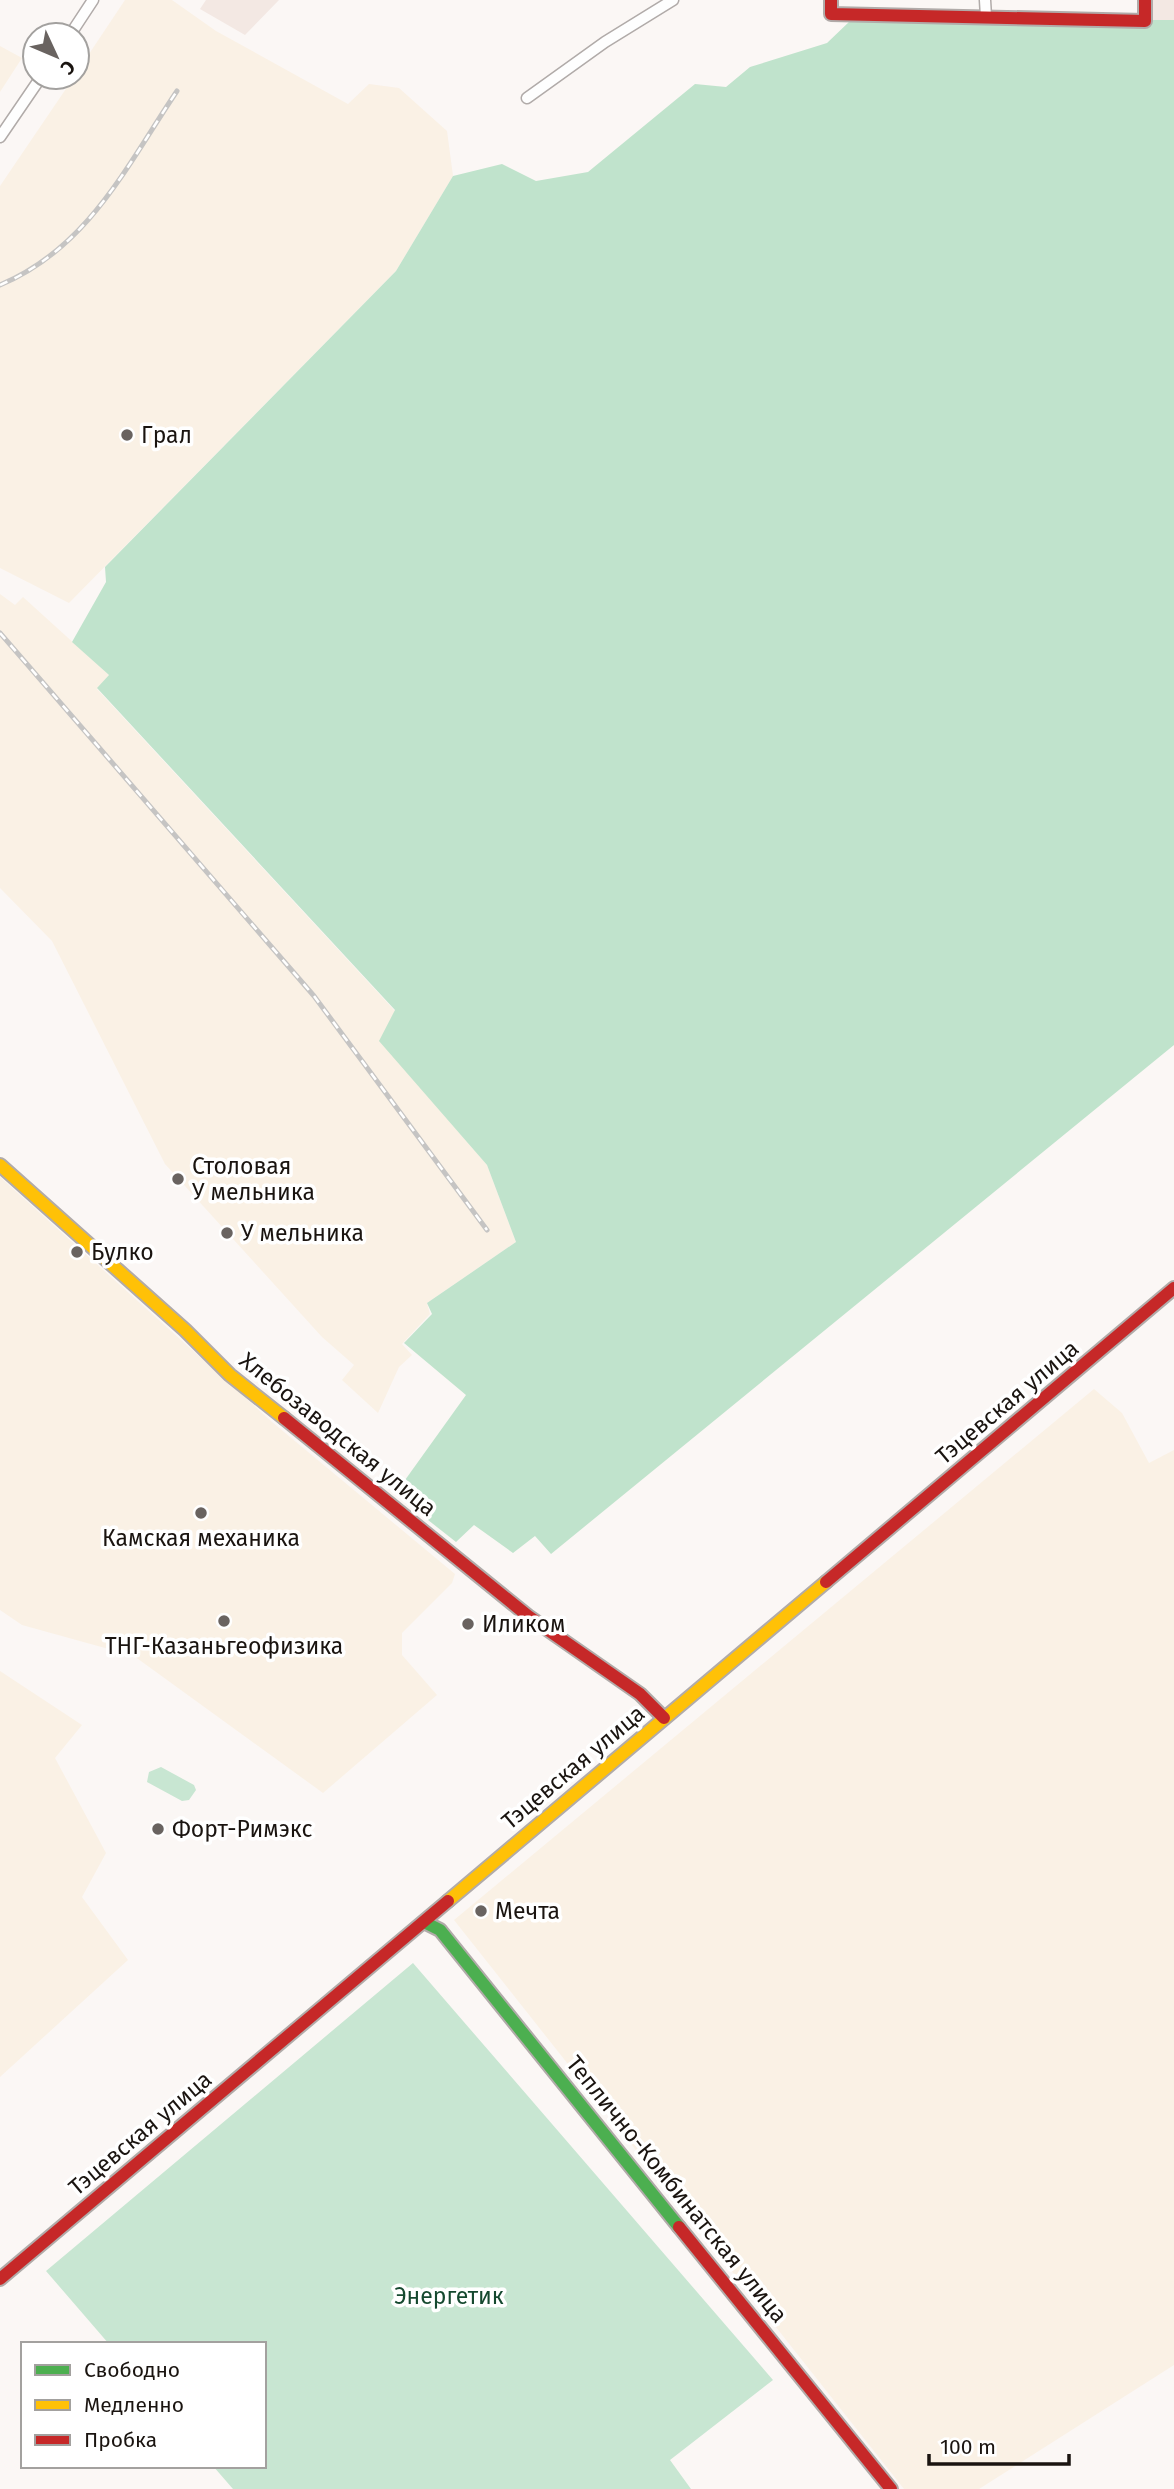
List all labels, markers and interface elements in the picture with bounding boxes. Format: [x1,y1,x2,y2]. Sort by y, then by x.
north arrow [21,21,91,91]
text: С [56,56,80,79]
place label: Грал [141,421,192,449]
marker: Грал [119,427,135,443]
place label: Столовая У мельника [192,1152,315,1206]
marker: Столовая У мельника [170,1171,186,1187]
place label: У мельника [241,1219,364,1247]
marker: У мельника [219,1225,235,1241]
place label: Булко [91,1238,154,1266]
marker: Булко [69,1244,85,1260]
street label: Тэцевская улица [930,1334,1084,1470]
street label: Хлебозаводская улица [234,1346,442,1522]
marker: Камская механика [193,1505,209,1521]
place label: Камская механика [102,1524,300,1552]
place label: Иликом [482,1610,565,1638]
marker: ТНГ-Казаньгеофизика [216,1613,232,1629]
marker: Иликом [460,1616,476,1632]
place label: ТНГ-Казаньгеофизика [105,1632,343,1660]
street label: Тэцевская улица [496,1699,650,1835]
place label: Форт-Римэкс [172,1815,313,1843]
marker: Форт-Римэкс [150,1821,166,1837]
place label: Мечта [495,1897,560,1925]
marker: Мечта [473,1903,489,1919]
street label: Теплично-Комбинатская улица [561,2050,793,2328]
street label: Тэцевская улица [63,2065,217,2201]
park label: Энергетик [394,2282,504,2310]
legend [21,2342,266,2468]
text: Свободно [84,2357,180,2383]
text: Медленно [84,2392,184,2418]
scale bar [929,2422,1069,2466]
text: Пробка [84,2427,157,2453]
text: 100 m [940,2434,996,2460]

